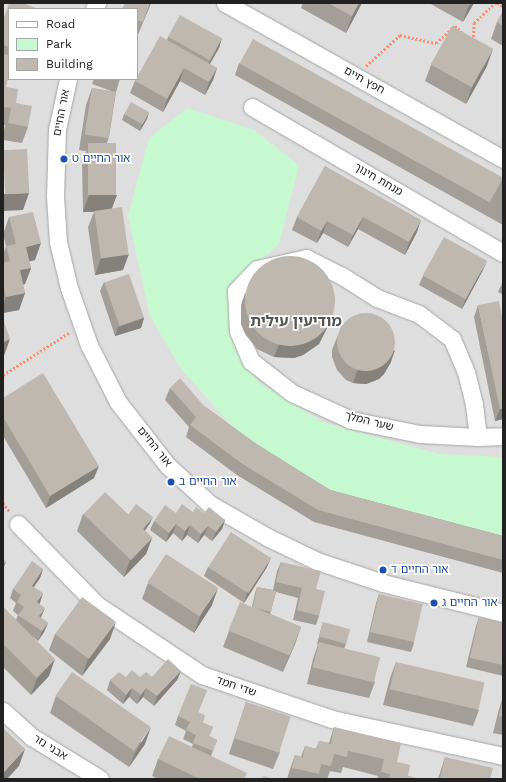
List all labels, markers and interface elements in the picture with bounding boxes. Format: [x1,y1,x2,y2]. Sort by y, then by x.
legend [8,8,138,80]
text: Road [46,17,75,31]
text: Park [46,37,72,51]
text: Building [46,57,93,71]
street label: חפץ חיים [341,64,387,98]
street label: אור החיים [51,88,73,138]
place label: אור החיים ט [72,152,130,166]
marker: אור החיים ט [59,154,69,164]
street label: מנחת חינוך [351,161,405,199]
district label: מודיעין עילית [250,313,342,331]
street label: שער המלך [343,410,395,434]
street label: אור החיים [134,424,174,470]
place label: אור החיים ב [179,475,237,489]
marker: אור החיים ב [166,477,176,487]
place label: אור החיים ד [391,563,448,577]
marker: אור החיים ד [378,565,388,575]
place label: אור החיים ג [442,596,497,610]
marker: אור החיים ג [429,598,439,608]
street label: שדי חמד [214,674,258,700]
street label: אבני נזר [30,732,70,764]

